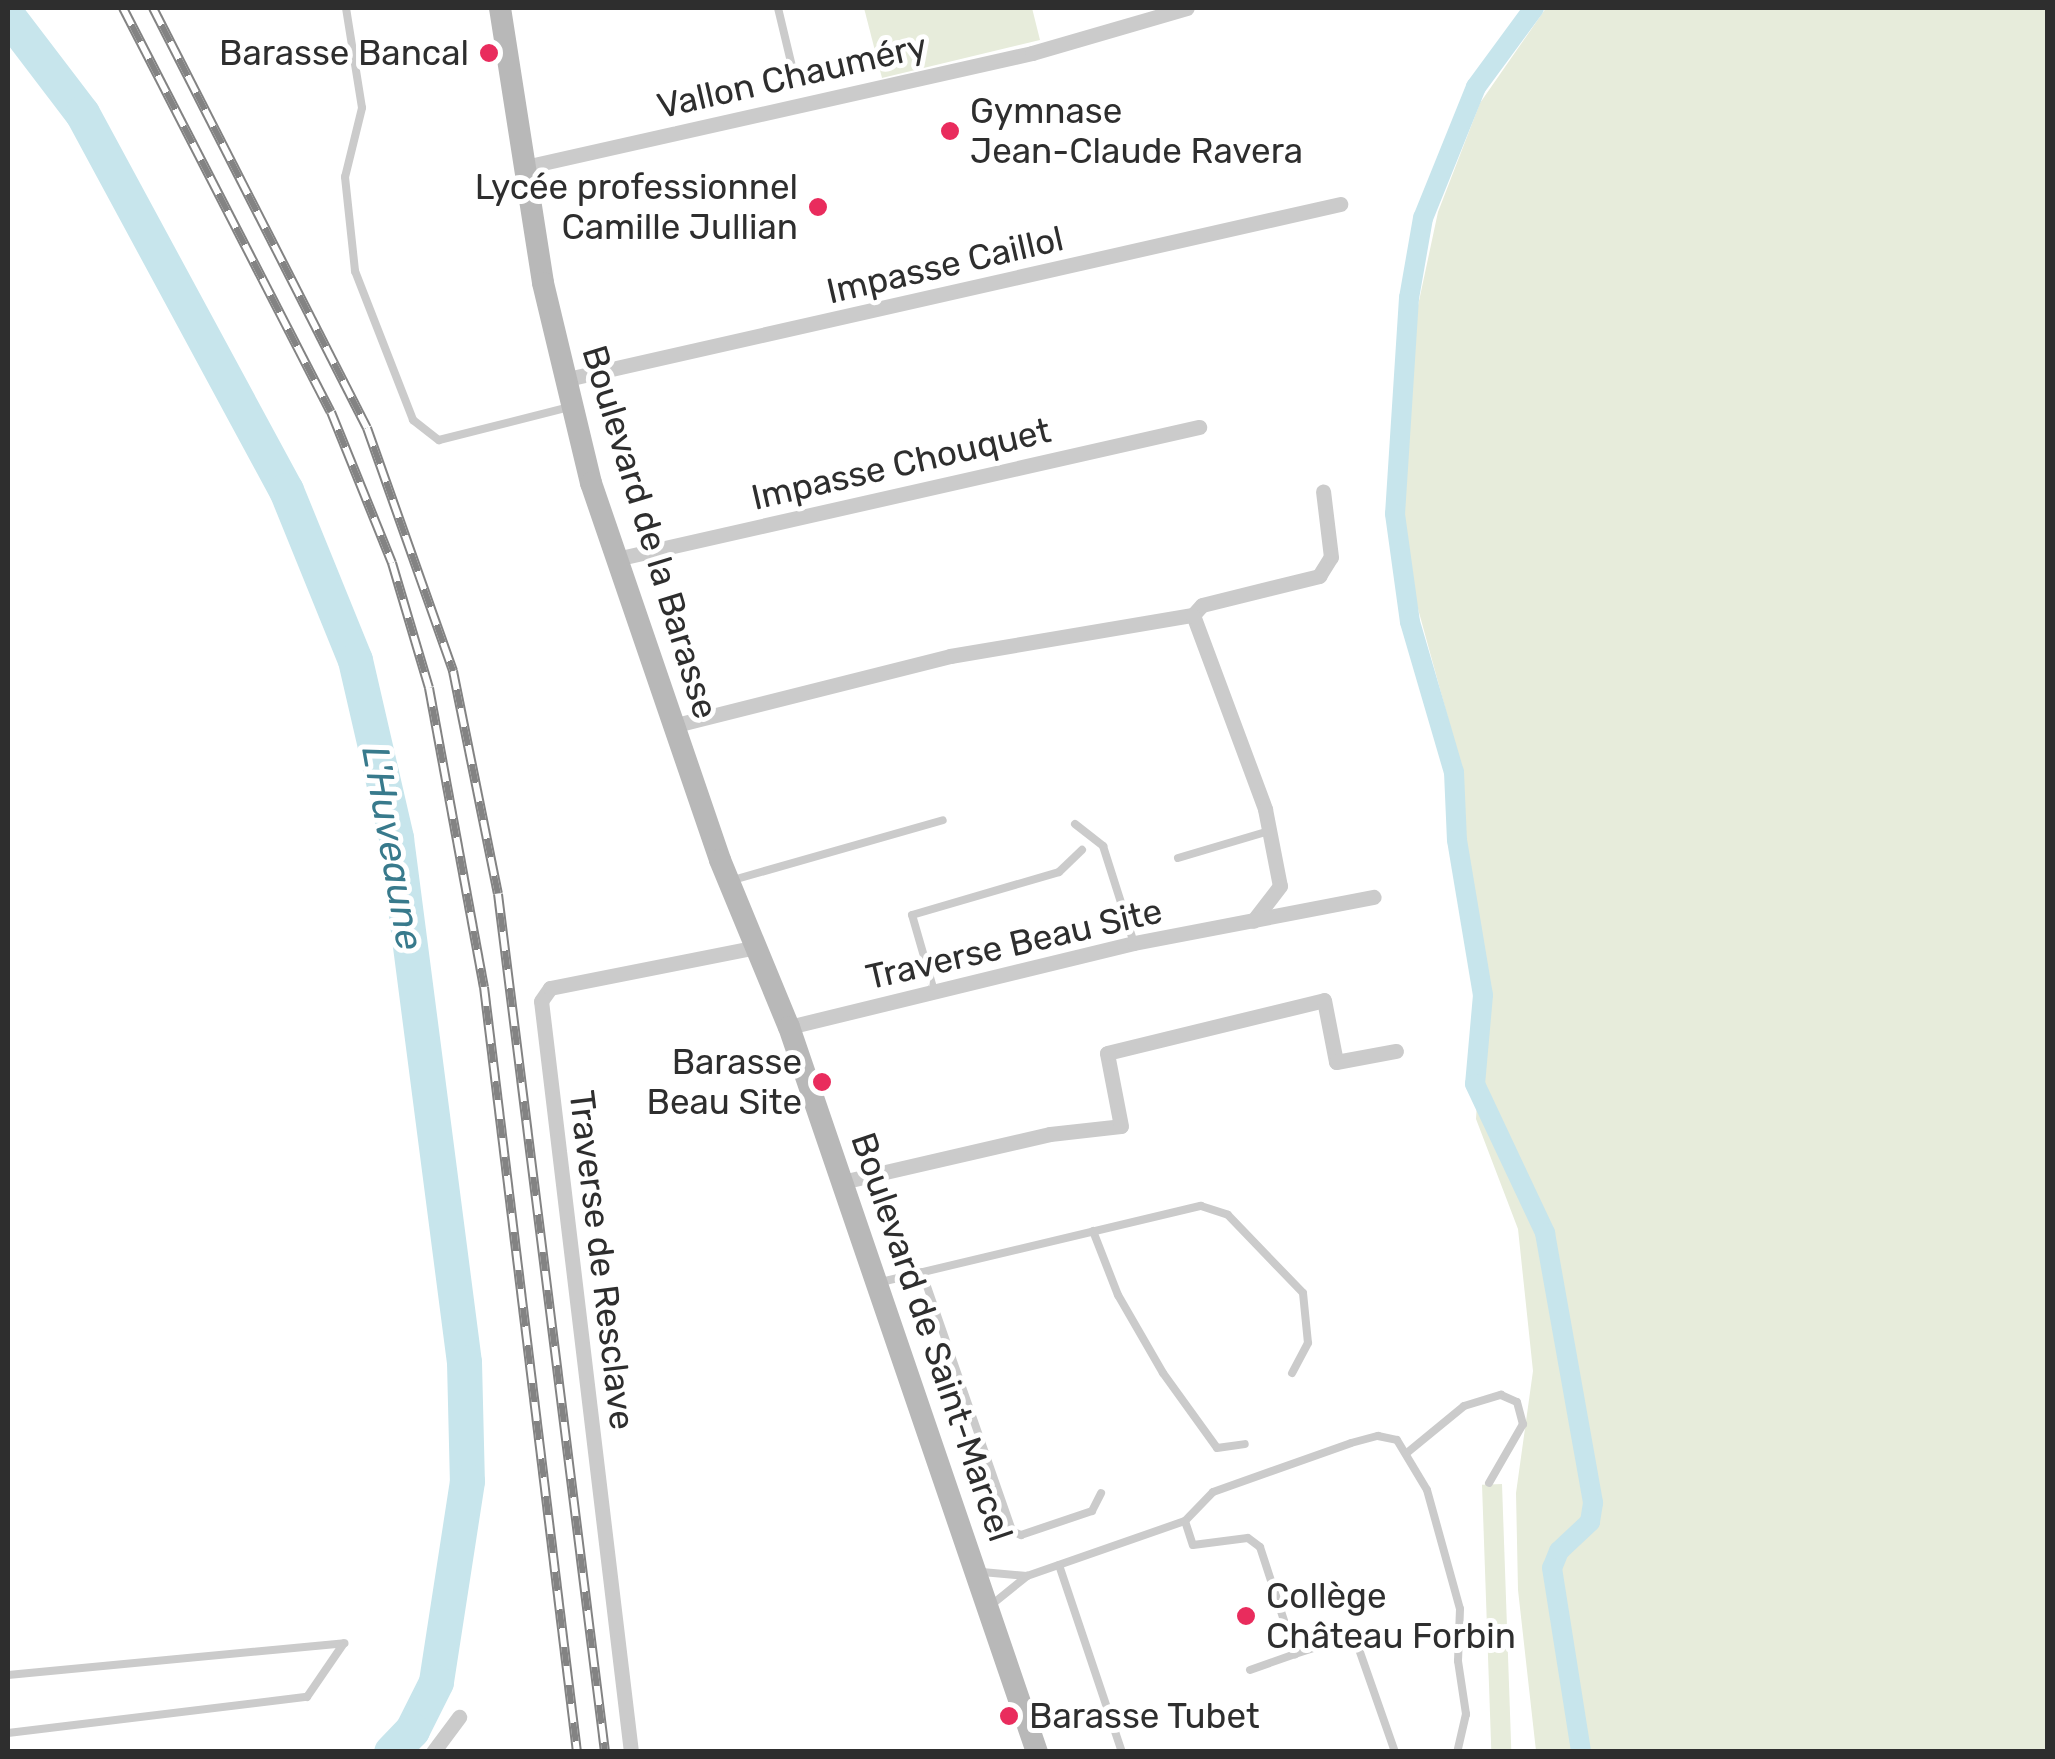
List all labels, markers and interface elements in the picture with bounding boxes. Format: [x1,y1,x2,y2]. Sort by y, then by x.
street label: Vallon Chauméry [653,25,931,127]
place label: Barasse Bancal [219,32,469,74]
marker: Barasse Bancal [478,42,500,64]
place label: Gymnase Jean-Claude Ravera [970,90,1303,172]
marker: Gymnase Jean-Claude Ravera [939,120,961,142]
place label: Lycée professionnel Camille Jullian [475,166,798,248]
marker: Lycée professionnel Camille Jullian [807,196,829,218]
street label: Impasse Caillol [823,217,1067,313]
street label: Boulevard de la Barasse [573,340,727,724]
street label: Impasse Chouquet [747,409,1055,519]
water label: L'Huveaune [352,742,432,954]
street label: Traverse Beau Site [862,890,1166,998]
place label: Barasse Beau Site [647,1041,802,1123]
marker: Barasse Beau Site [811,1071,833,1093]
street label: Traverse de Resclave [560,1088,644,1432]
street label: Boulevard de Saint-Marcel [842,1127,1022,1547]
place label: Collège Château Forbin [1266,1575,1516,1657]
marker: Collège Château Forbin [1235,1605,1257,1627]
place label: Barasse Tubet [1029,1695,1260,1737]
marker: Barasse Tubet [998,1705,1020,1727]

